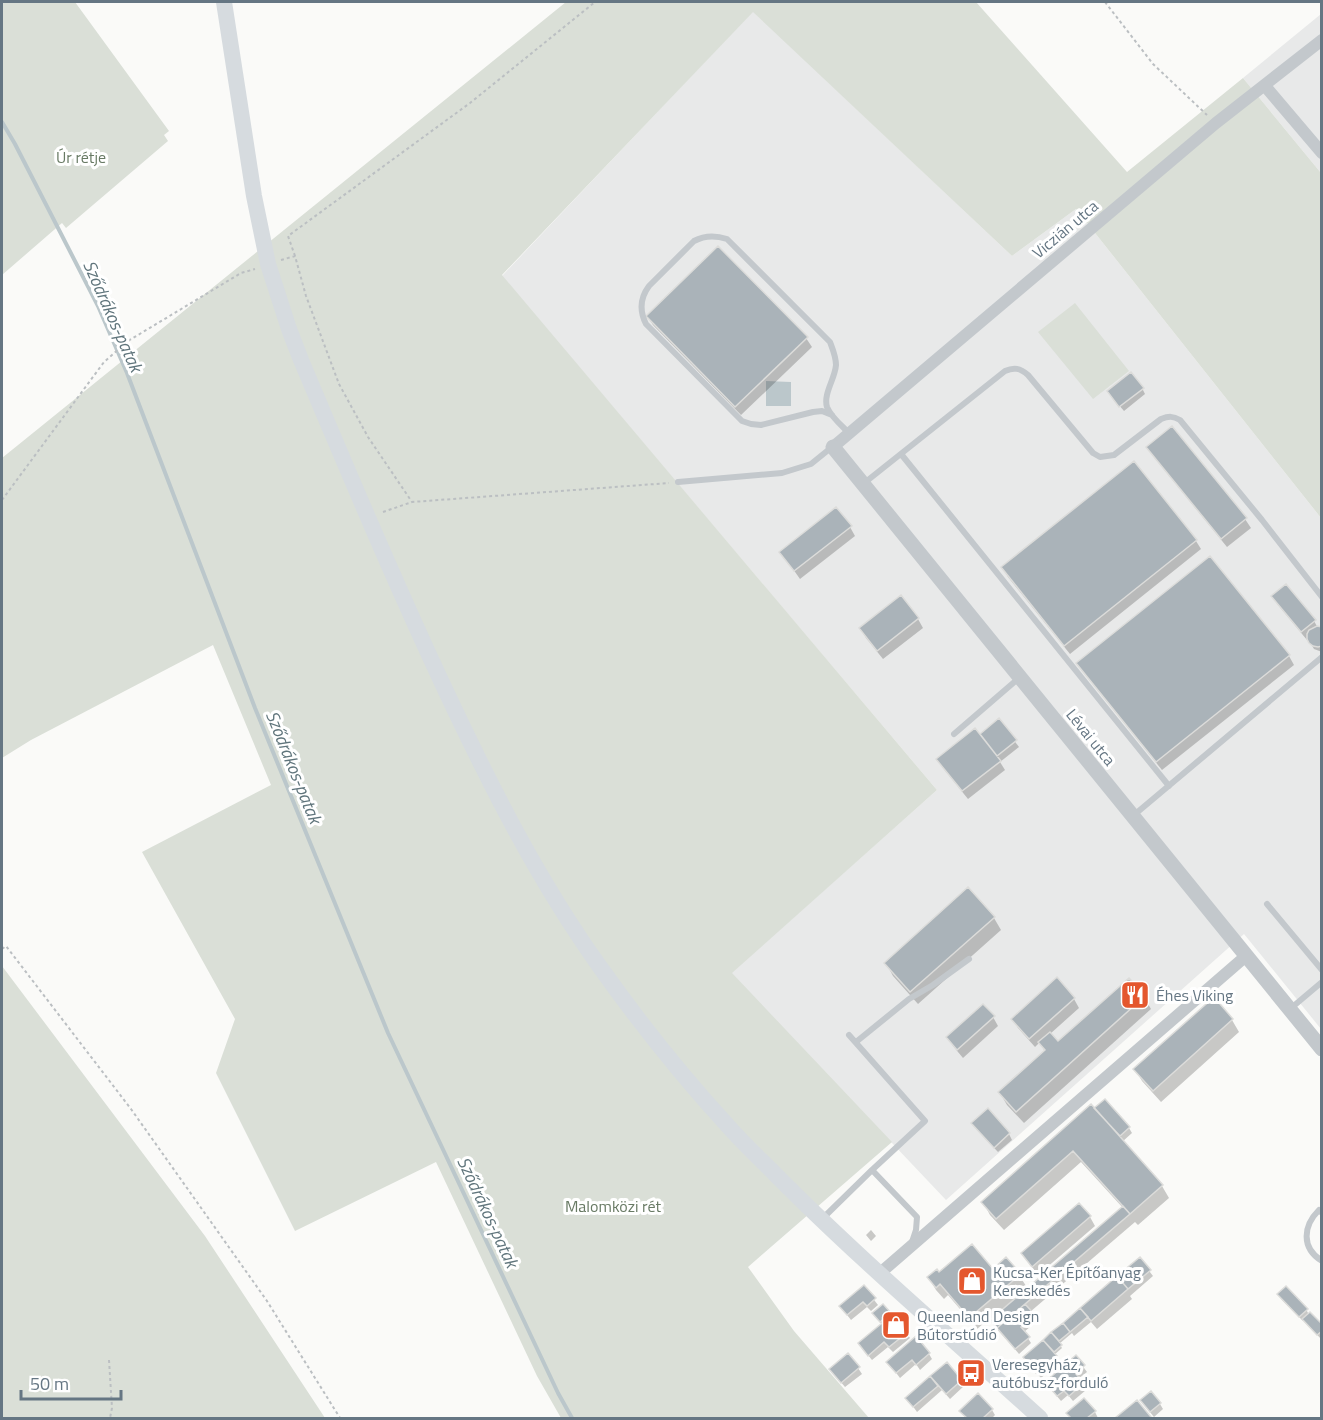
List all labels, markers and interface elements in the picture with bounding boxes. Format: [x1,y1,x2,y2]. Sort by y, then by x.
park label: Úr rétje [56,145,106,169]
street label: Viczián utca [1027,194,1103,264]
water label: Sződrákos-patak [76,256,150,378]
street label: Lévai utca [1061,703,1121,771]
water label: Sződrákos-patak [259,706,330,829]
restaurant icon: Éhes Viking [1119,979,1151,1011]
place label: Éhes Viking [1156,983,1233,1007]
water label: Sződrákos-patak [450,1152,526,1274]
park label: Malomközi rét [565,1194,661,1218]
place label: Kucsa-Ker Építőanyag Kereskedés [993,1260,1141,1302]
shop icon: Kucsa-Ker Építőanyag Kereskedés [956,1265,988,1297]
place label: Queenland Design Bútorstúdió [917,1304,1039,1346]
shop icon: Queenland Design Bútorstúdió [880,1309,912,1341]
place label: Veresegyház, autóbusz-forduló [992,1352,1109,1394]
bus stop icon: Veresegyház, autóbusz-forduló [955,1357,987,1389]
scale bar [21,1363,122,1401]
text: 50 m [30,1370,69,1397]

